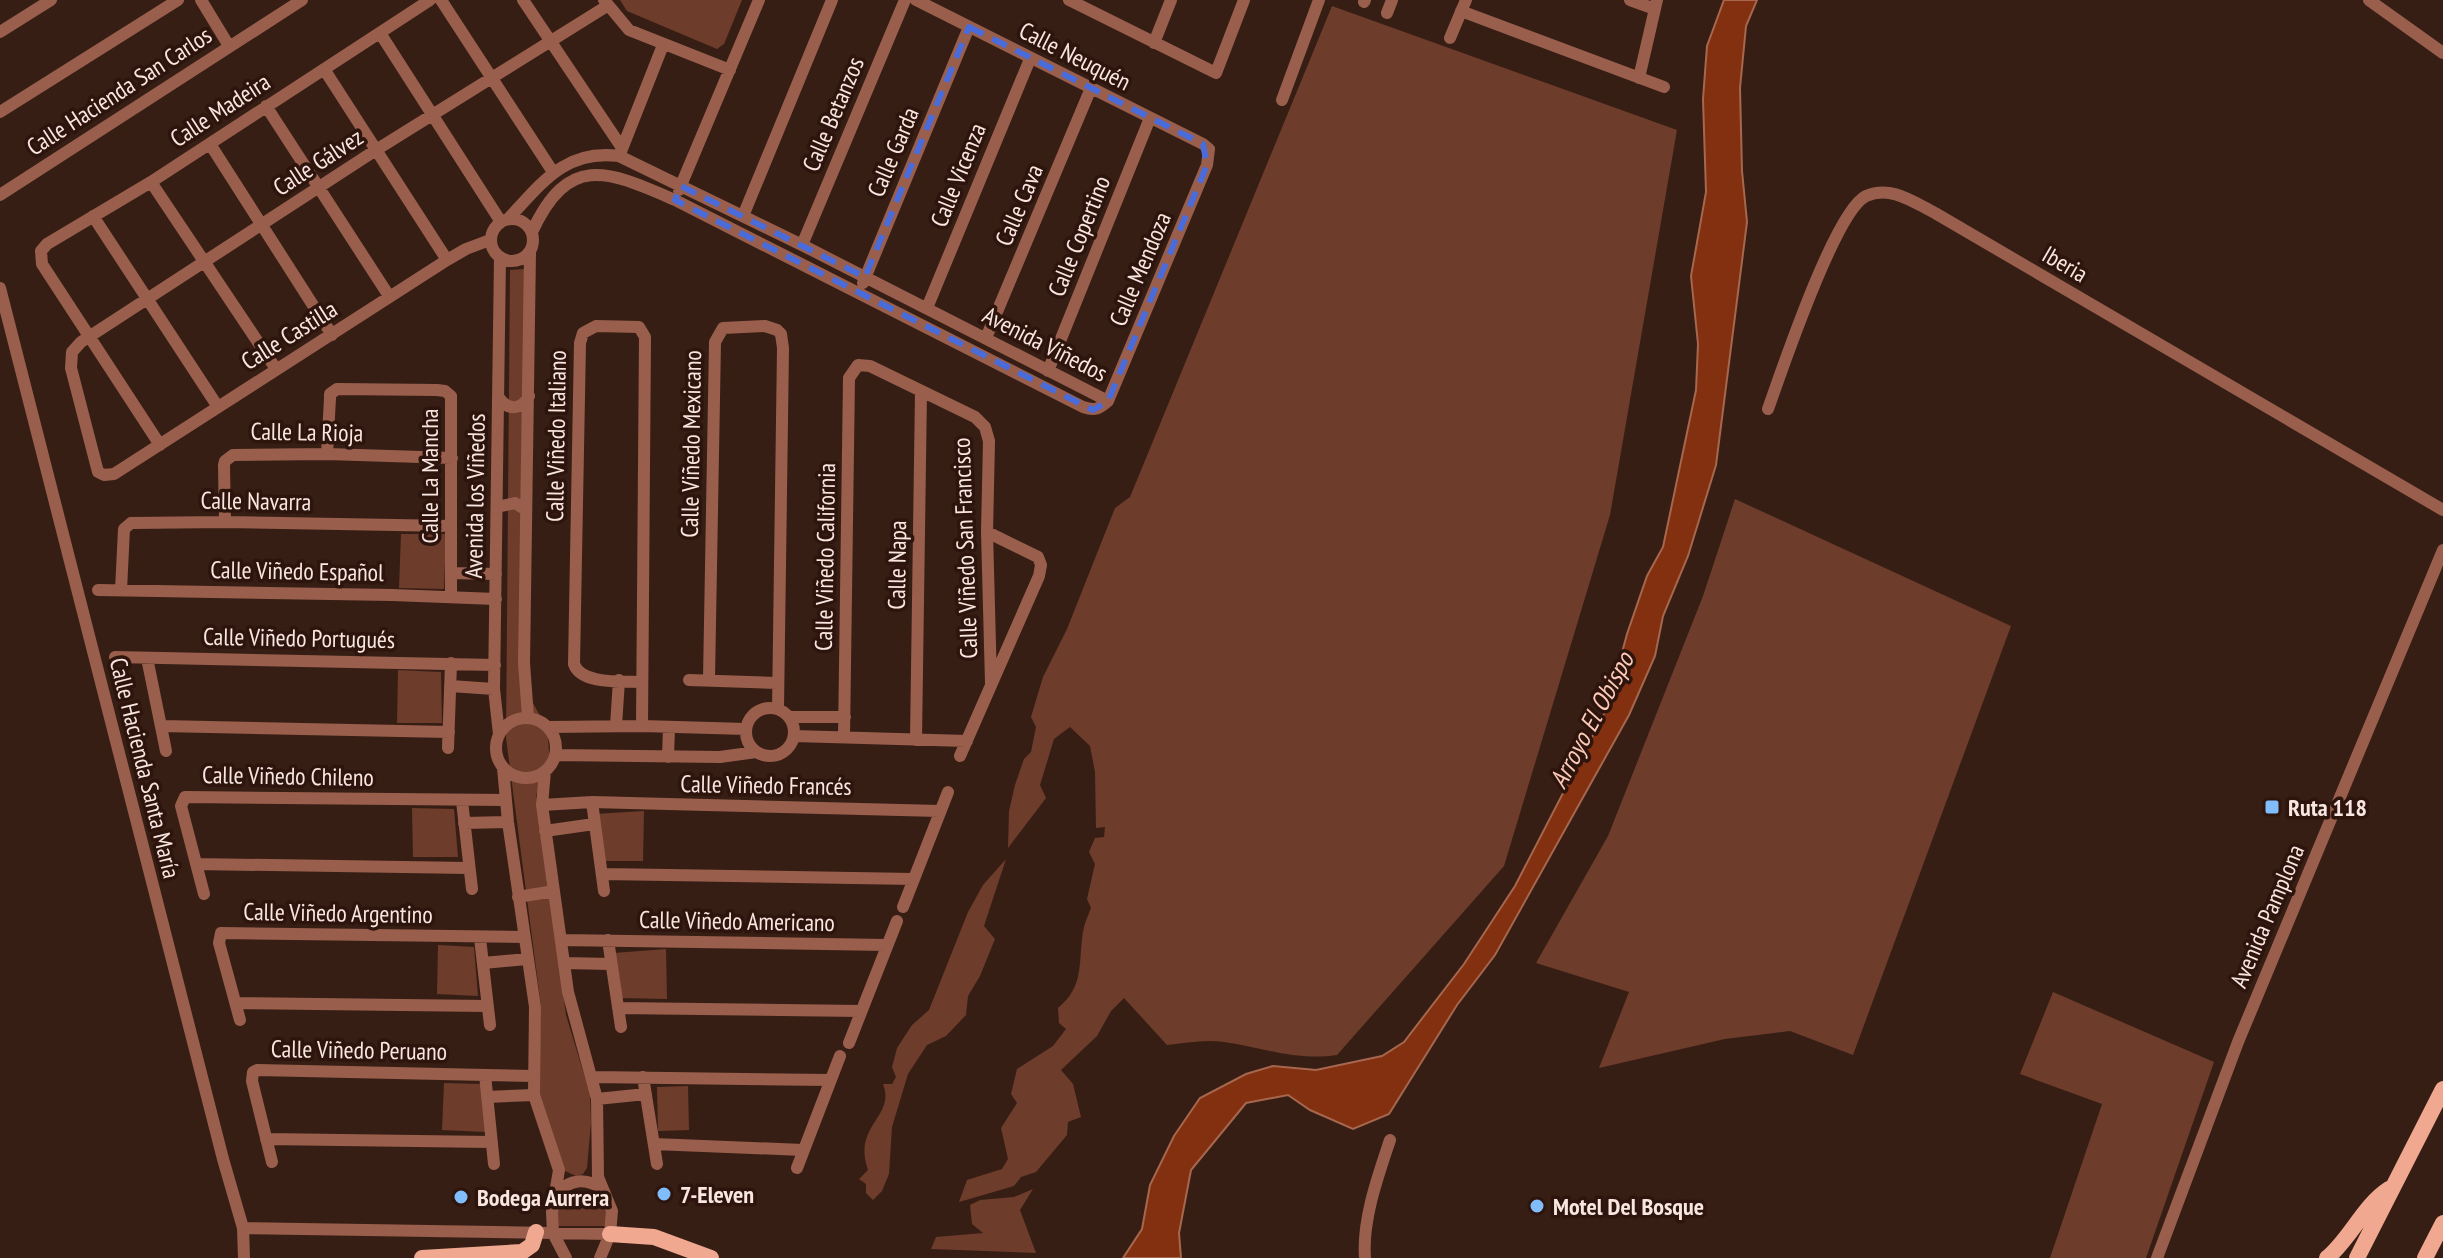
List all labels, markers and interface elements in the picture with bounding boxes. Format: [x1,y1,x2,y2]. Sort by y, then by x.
street label: Calle Neuquén [1014,15,1136,97]
street label: Calle Hacienda San Carlos [21,20,217,162]
street label: Calle Betanzos [795,52,871,176]
street label: Calle Madeira [164,66,276,154]
street label: Calle Garda [860,102,926,202]
street label: Calle Vicenza [923,119,993,231]
street label: Calle Gálvez [267,121,369,203]
street label: Calle Cava [988,160,1050,250]
street label: Calle Copertino [1041,171,1117,301]
street label: Calle Mendoza [1102,207,1178,331]
street label: Iberia [2037,239,2093,289]
street label: Calle Castilla [235,293,343,377]
street label: Avenida Viñedos [977,299,1113,389]
street label: Calle Viñedo Italiano [539,350,573,522]
street label: Calle Viñedo Mexicano [674,350,708,538]
street label: Calle La Mancha [414,409,445,543]
street label: Avenida los Viñedos [458,413,492,579]
street label: Calle La Rioja [250,416,364,448]
street label: Calle Viñedo San Francisco [946,437,984,659]
street label: Calle Viñedo California [808,463,842,651]
street label: Calle Navarra [200,485,312,517]
street label: Calle Napa [881,520,913,610]
street label: Calle Viñedo Español [210,554,384,588]
street label: Calle Viñedo Portugués [203,621,395,655]
water label: Arroyo El Obispo [1541,645,1641,794]
street label: Calle Hacienda Santa María [103,655,187,881]
street label: Calle Viñedo Chileno [202,759,374,793]
street label: Calle Viñedo Francés [680,768,852,802]
place label: Ruta 118 [2288,792,2367,823]
marker: Ruta 118 [2263,798,2281,816]
street label: Avenida Pamplona [2223,840,2311,992]
street label: Calle Viñedo Argentino [243,896,433,930]
street label: Calle Viñedo Americano [639,904,835,938]
street label: Calle Viñedo Peruano [271,1033,447,1067]
place label: 7-Eleven [680,1179,754,1210]
place label: Bodega Aurrera [477,1182,609,1213]
marker: 7-Eleven [655,1185,673,1203]
marker: Bodega Aurrera [452,1188,470,1206]
place label: Motel Del Bosque [1553,1191,1704,1222]
marker: Motel Del Bosque [1528,1197,1546,1215]

